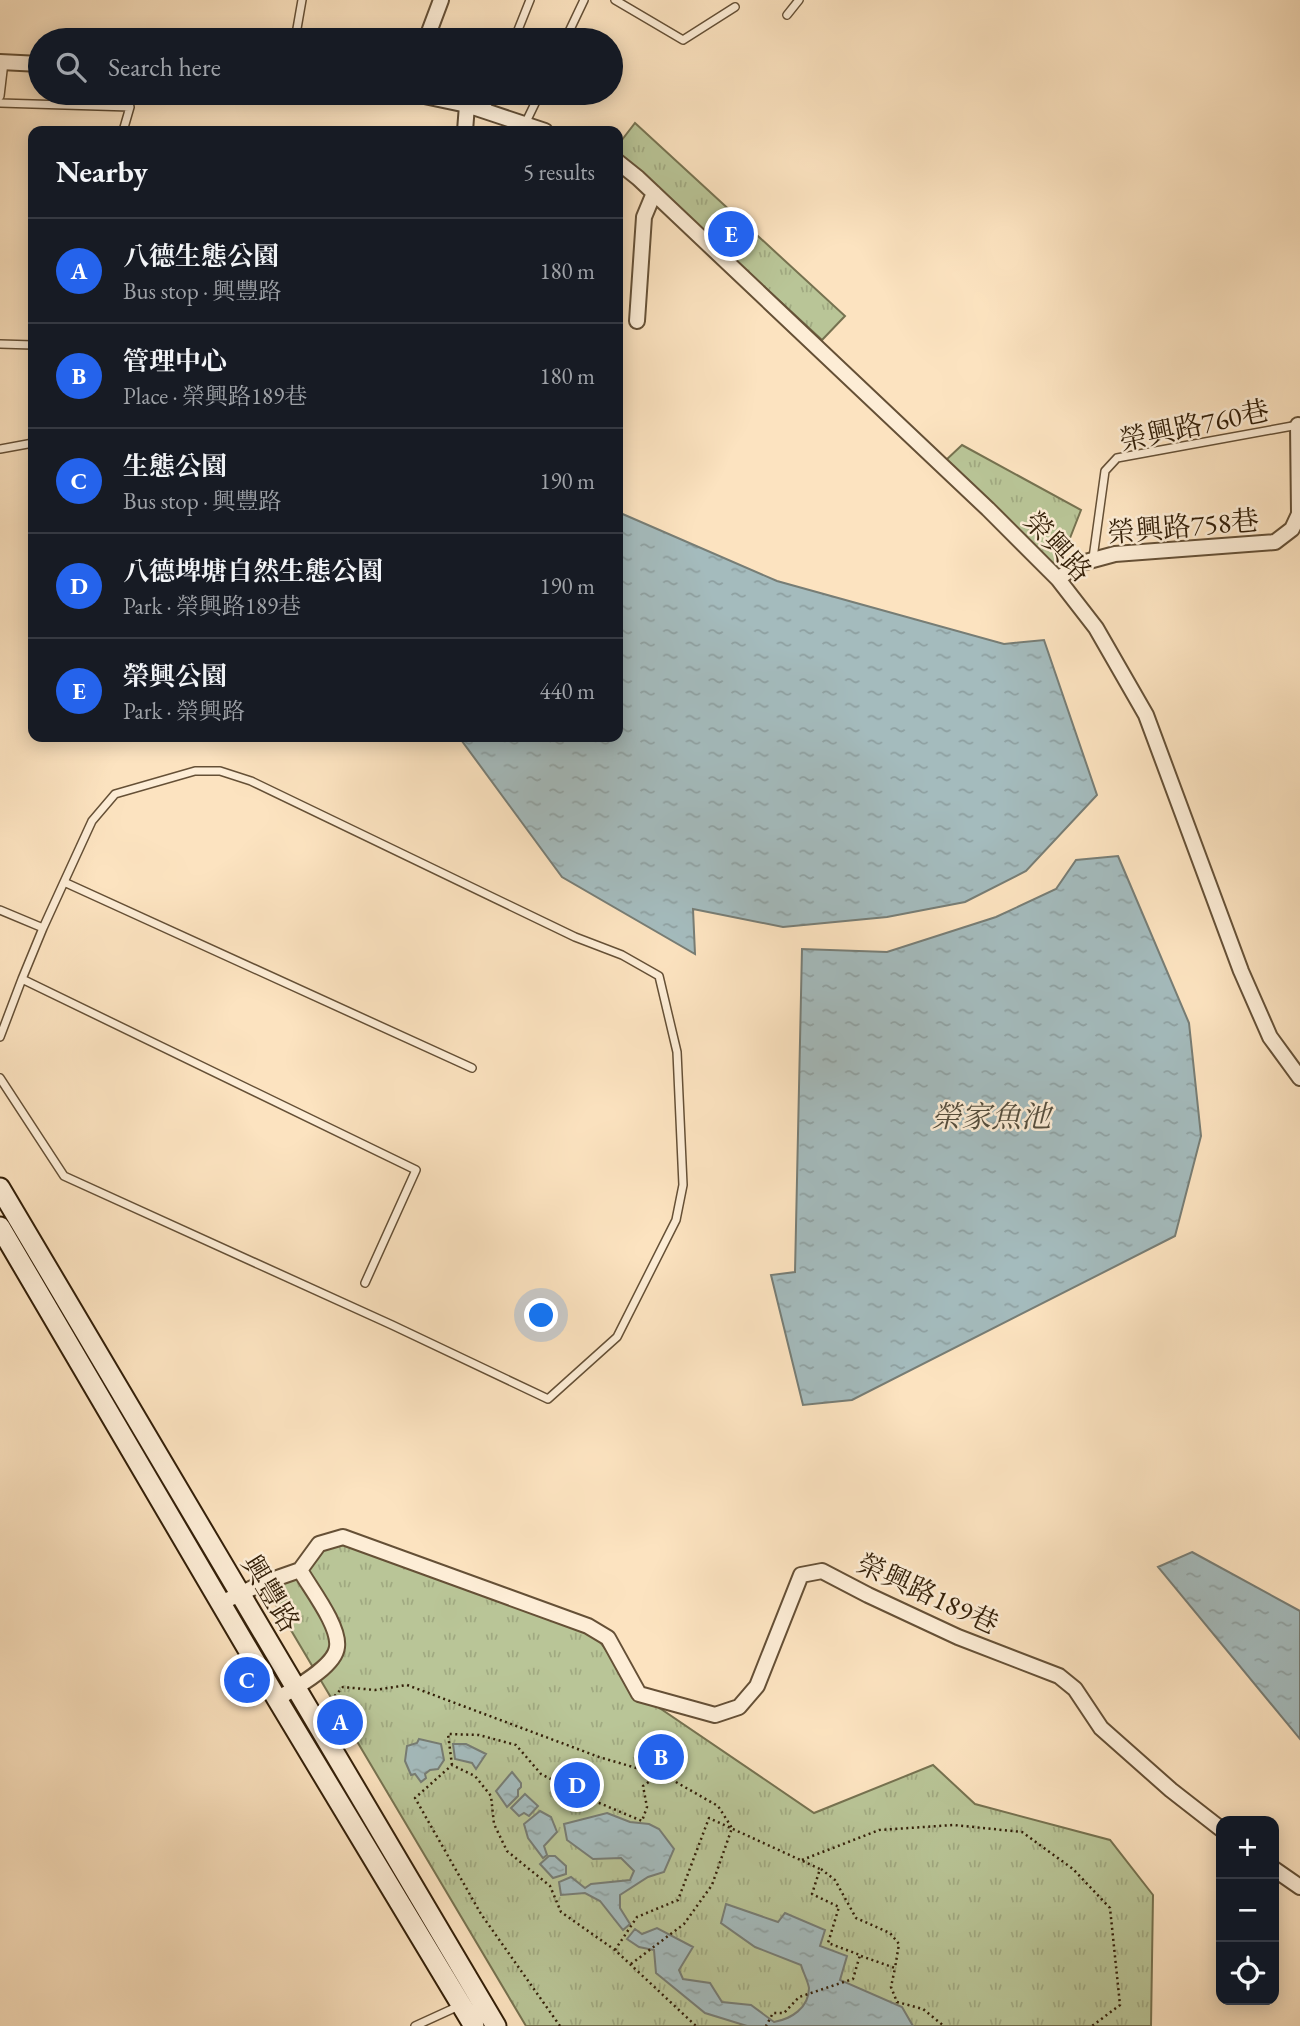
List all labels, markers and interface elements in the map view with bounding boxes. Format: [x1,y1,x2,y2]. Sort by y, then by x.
search box [28,28,623,105]
icon: search [52,48,90,86]
text: Search here [108,50,221,84]
text: Nearby [56,152,148,191]
text: 5 results [523,157,595,187]
pin: E [708,208,754,260]
text: 八德生態公園 [123,239,279,273]
text: A [71,256,87,286]
text: 180 m [539,256,595,286]
text: Bus stop · 興豐路 [123,276,281,306]
text: 管理中心 [123,344,227,378]
text: B [72,361,86,391]
text: 180 m [539,361,595,391]
text: Place · 榮興路189巷 [123,381,307,411]
street label: 榮興路760巷 [1116,392,1272,458]
text: 生態公園 [123,449,227,483]
text: C [71,466,87,496]
text: 190 m [539,466,595,496]
text: Bus stop · 興豐路 [123,486,281,516]
street label: 榮興路758巷 [1106,501,1260,551]
street label: 榮興路 [1016,503,1100,589]
text: 八德埤塘自然生態公園 [123,554,383,588]
text: D [70,571,88,601]
text: 190 m [539,571,595,601]
text: Park · 榮興路189巷 [123,591,301,621]
text: 榮興公園 [123,659,227,693]
text: E [72,676,86,706]
text: 440 m [539,676,595,706]
text: Park · 榮興路 [123,696,245,726]
water label: 榮家魚池 [931,1097,1054,1136]
your location [524,1298,558,1332]
street label: 榮興路189巷 [851,1544,1005,1642]
street label: 興豐路 [234,1548,308,1638]
pin: C [224,1654,270,1706]
pin: A [317,1696,363,1748]
pin: B [638,1731,684,1783]
pin: D [554,1759,600,1811]
map controls [1216,1816,1279,2005]
button: + [1216,1816,1279,1879]
button: − [1216,1879,1279,1942]
button: locate [1216,1942,1279,2005]

